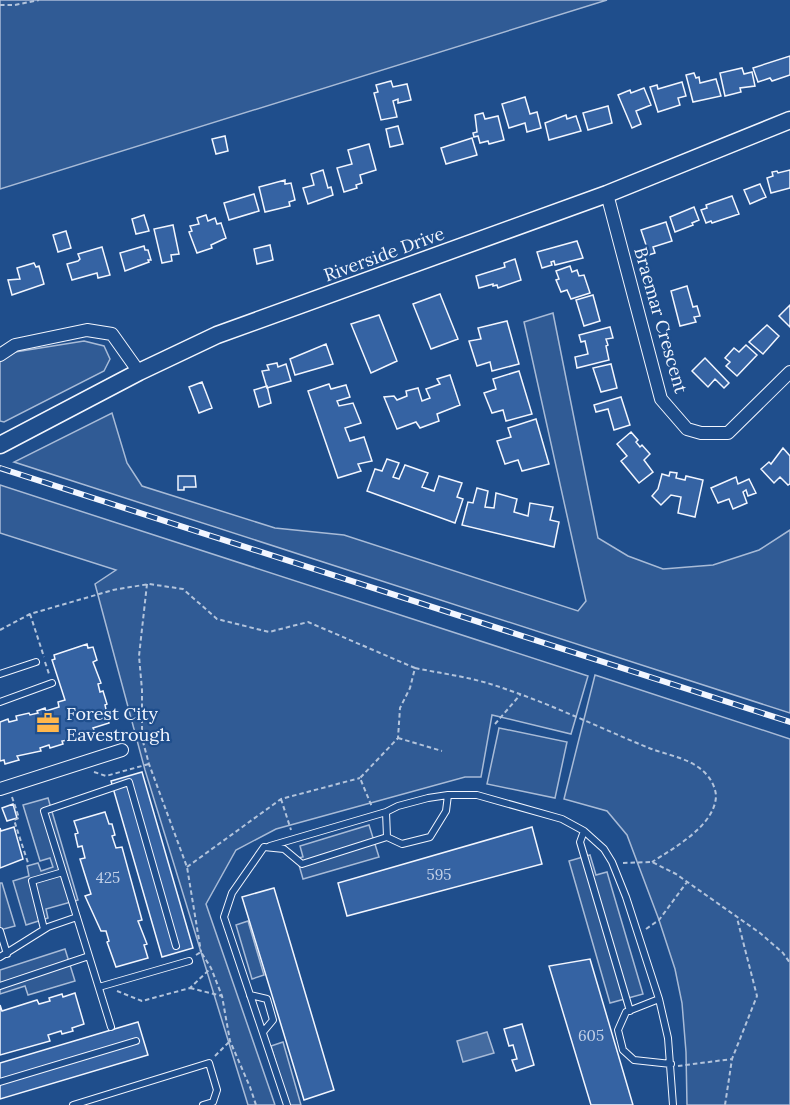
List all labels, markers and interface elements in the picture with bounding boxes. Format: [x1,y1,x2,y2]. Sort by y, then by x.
street label: Riverside Drive [321,221,448,286]
street label: Braemar Crescent [629,244,693,396]
place label: Forest City Eavestrough [66,702,171,746]
office icon: Forest City Eavestrough [35,710,61,736]
house number: 595 [426,865,452,884]
house number: 425 [96,868,120,887]
house number: 605 [578,1026,604,1045]

